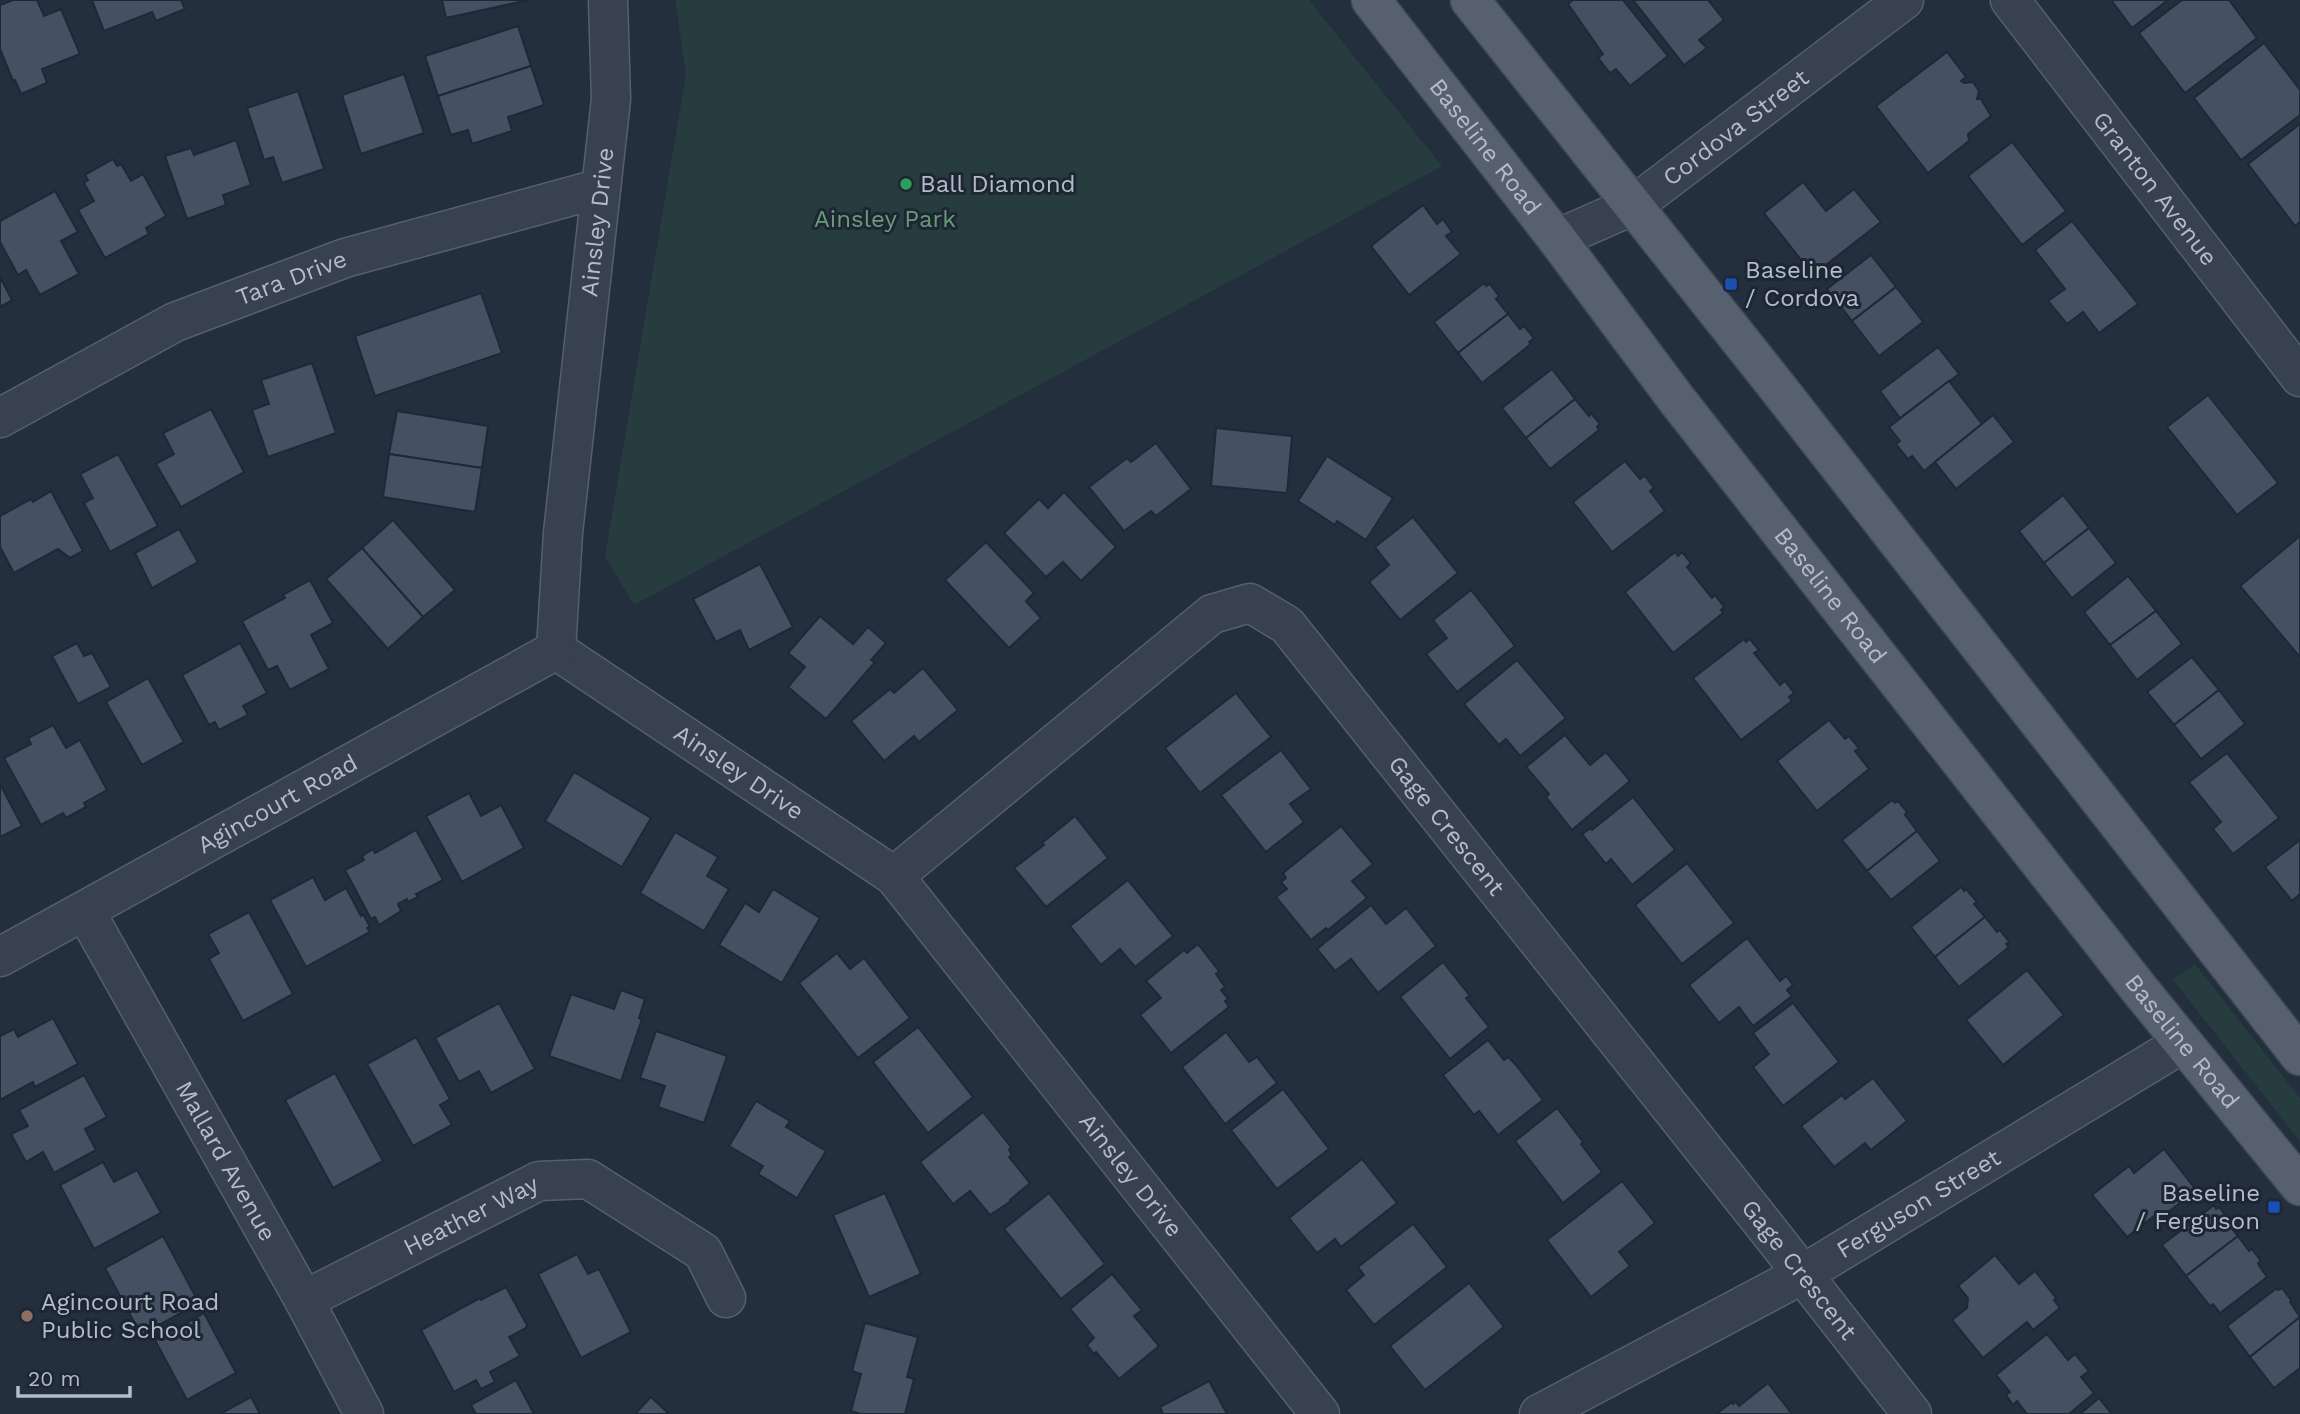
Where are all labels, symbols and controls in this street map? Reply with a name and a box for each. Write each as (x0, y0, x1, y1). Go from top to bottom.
street label: Cordova Street (1657, 63, 1814, 192)
street label: Baseline Road (1423, 73, 1547, 221)
street label: Granton Avenue (2087, 106, 2223, 271)
street label: Ainsley Drive (575, 146, 620, 298)
place label: Ball Diamond (920, 170, 1076, 198)
marker: Ball Diamond (898, 176, 914, 192)
park label: Ainsley Park (814, 205, 956, 233)
street label: Tara Drive (232, 245, 351, 312)
place label: Baseline / Cordova (1745, 256, 1859, 312)
marker: Baseline / Cordova (1723, 276, 1739, 292)
street label: Baseline Road (1768, 522, 1892, 669)
street label: Ainsley Drive (669, 719, 809, 826)
street label: Agincourt Road (193, 748, 362, 859)
street label: Gage Crescent (1383, 750, 1510, 901)
street label: Baseline Road (2119, 969, 2245, 1114)
street label: Mallard Avenue (170, 1076, 282, 1246)
street label: Ainsley Drive (1073, 1107, 1188, 1243)
street label: Ferguson Street (1832, 1143, 2005, 1264)
street label: Heather Way (399, 1169, 543, 1261)
place label: Baseline / Ferguson (2135, 1179, 2260, 1235)
street label: Gage Crescent (1735, 1194, 1863, 1345)
marker: Baseline / Ferguson (2266, 1199, 2282, 1215)
place label: Agincourt Road Public School (41, 1288, 219, 1344)
marker: Agincourt Road Public School (19, 1308, 35, 1324)
scale bar (18, 1354, 130, 1398)
text: 20 m (28, 1366, 80, 1391)

